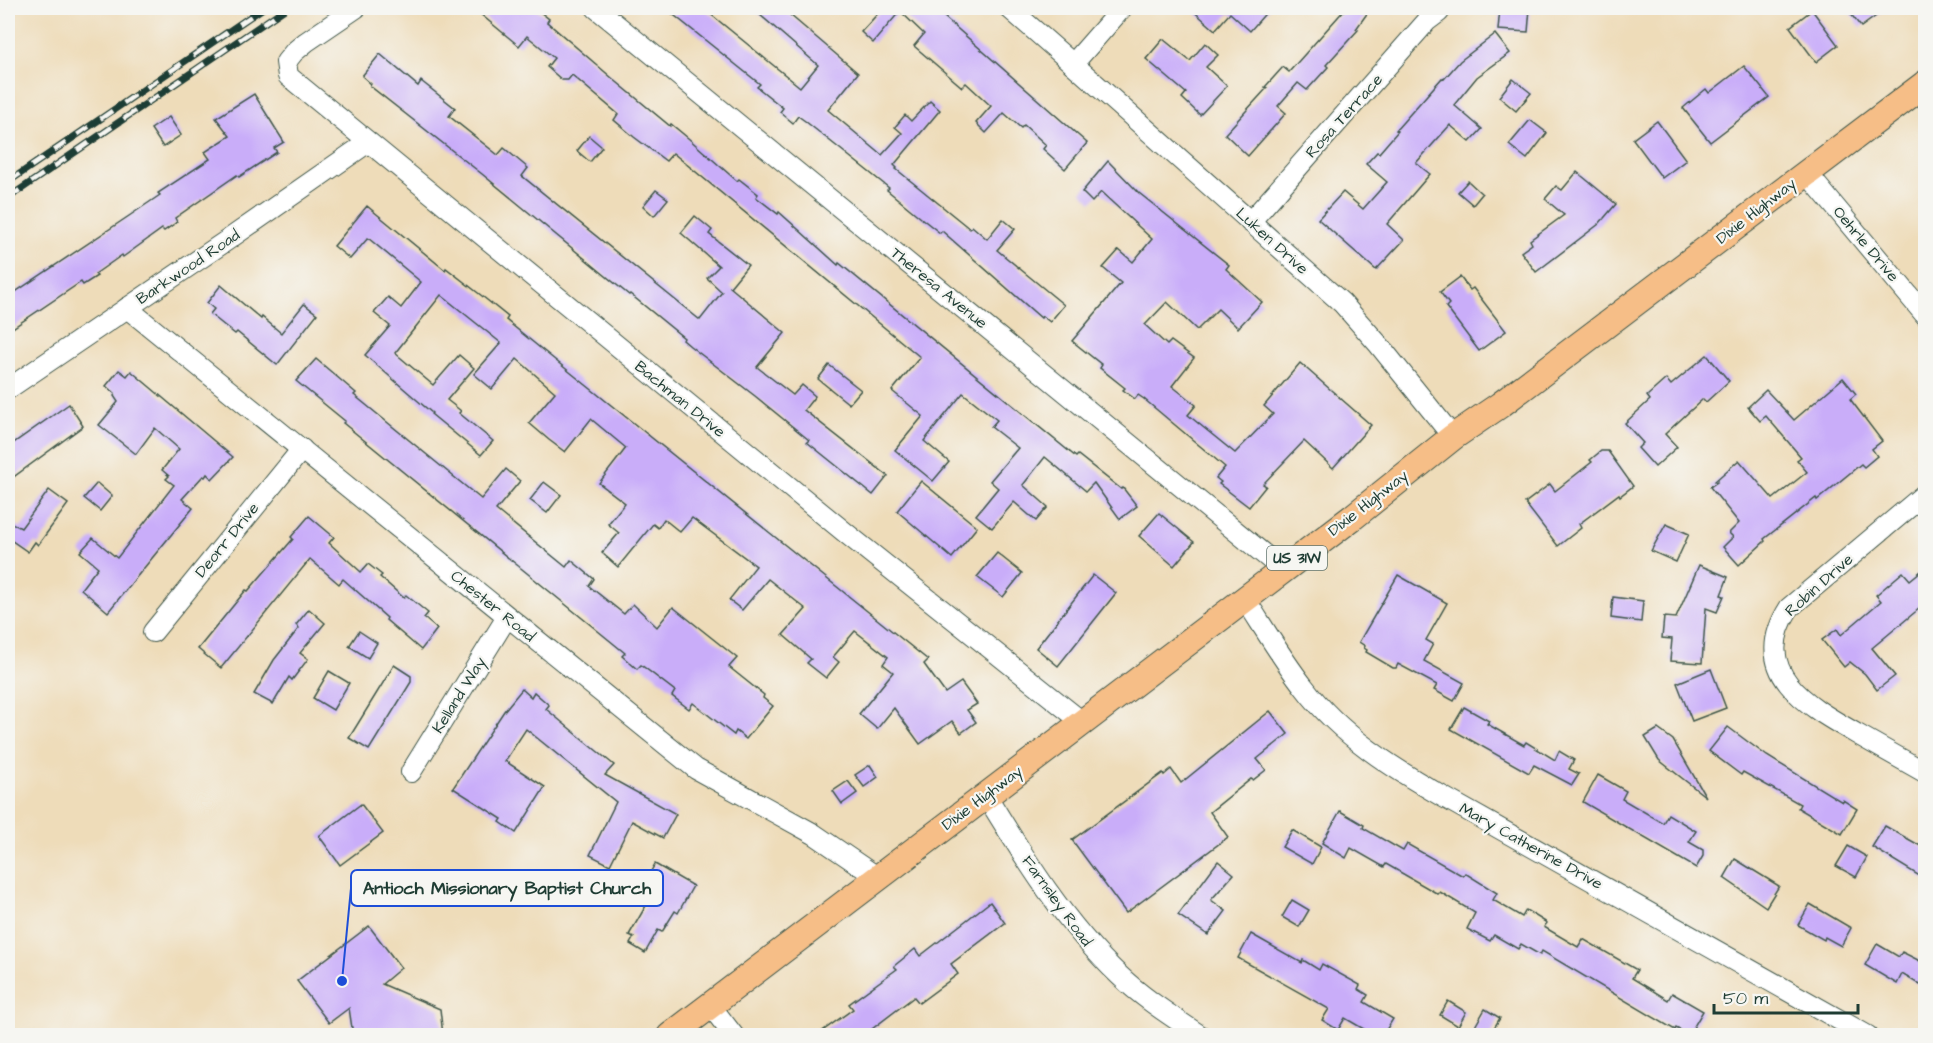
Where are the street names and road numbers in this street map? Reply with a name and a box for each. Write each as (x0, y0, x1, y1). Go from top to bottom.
street label: Rosa Terrace (1300, 69, 1388, 163)
street label: Dixie Highway (1711, 173, 1801, 250)
street label: Luken Drive (1231, 202, 1313, 280)
street label: Oehrle Drive (1828, 202, 1904, 287)
street label: Barkwood Road (132, 224, 244, 310)
street label: Theresa Avenue (886, 242, 992, 334)
street label: Bachman Drive (630, 355, 730, 443)
street label: Dixie Highway (1323, 465, 1413, 542)
street label: Deorr Drive (190, 498, 264, 582)
road number: US 31W (1267, 546, 1327, 570)
street label: Robin Drive (1780, 548, 1858, 622)
street label: Chester Road (446, 565, 540, 647)
street label: Kelland Way (427, 652, 492, 738)
street label: Dixie Highway (937, 760, 1028, 836)
street label: Mary Catherine Drive (1455, 797, 1607, 896)
street label: Farnsley Road (1016, 851, 1097, 951)

